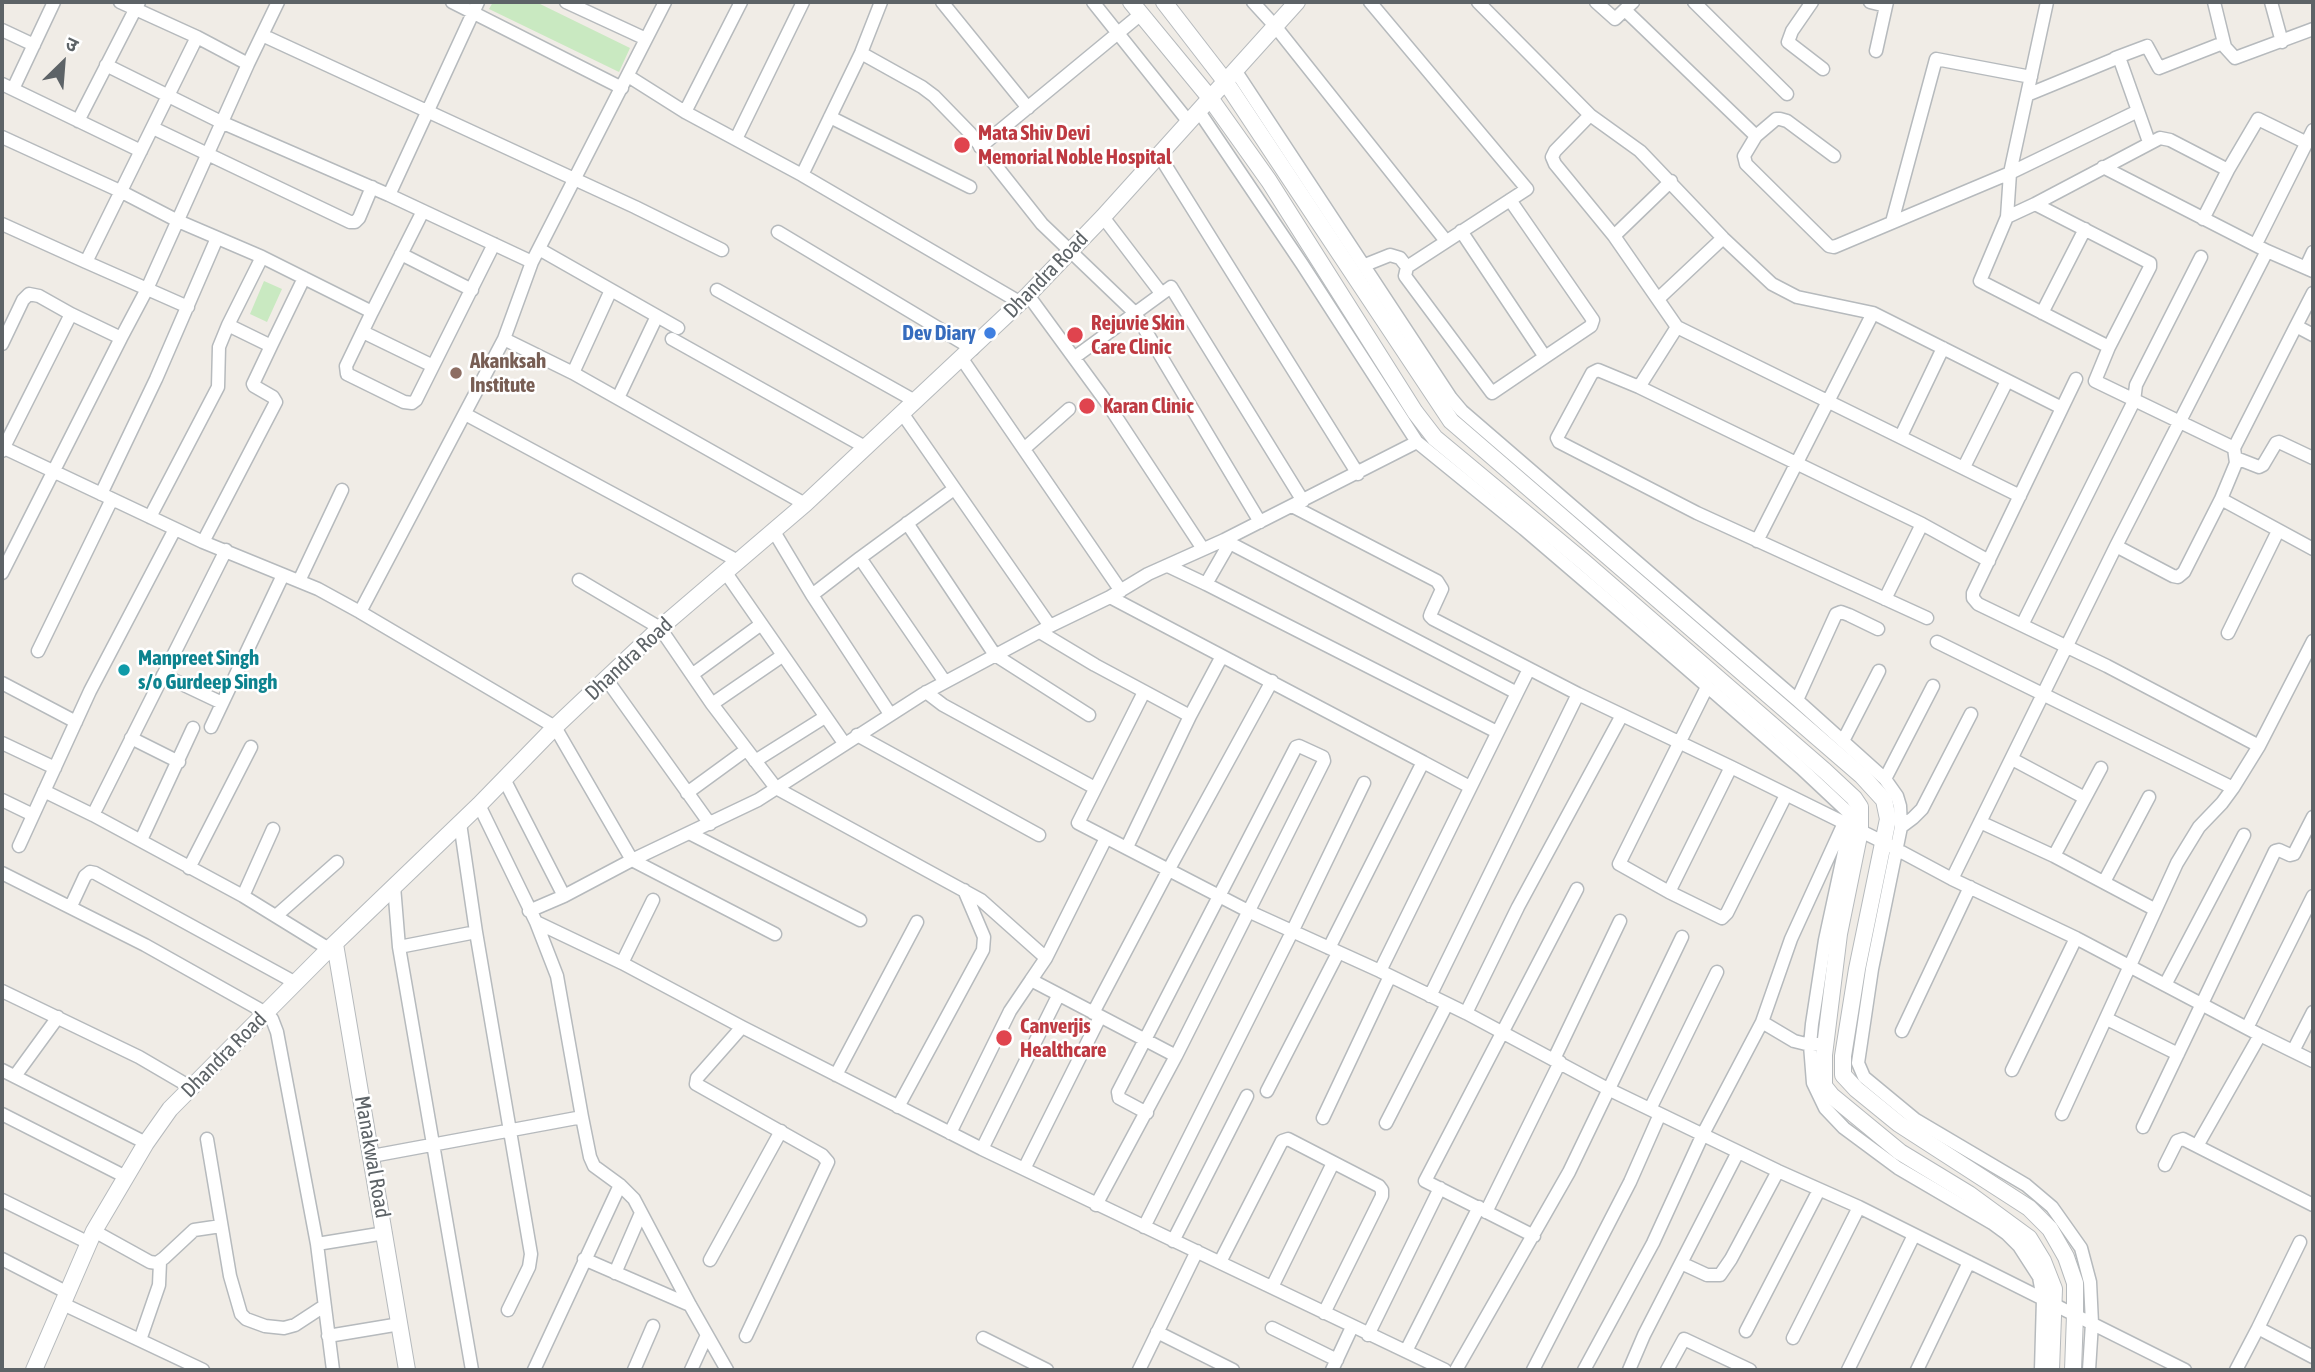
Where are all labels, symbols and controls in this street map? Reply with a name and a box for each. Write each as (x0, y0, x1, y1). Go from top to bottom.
north arrow (28, 28, 98, 98)
text: उ (62, 32, 82, 56)
place label: Mata Shiv Devi Memorial Noble Hospital (978, 120, 1171, 170)
marker: Mata Shiv Devi Memorial Noble Hospital (952, 135, 972, 155)
street label: Dhandra Road (999, 227, 1093, 323)
place label: Rejuvie Skin Care Clinic (1091, 310, 1185, 360)
place label: Dev Diary (902, 320, 976, 346)
marker: Dev Diary (982, 325, 998, 341)
marker: Rejuvie Skin Care Clinic (1065, 325, 1085, 345)
place label: Akanksah Institute (470, 348, 546, 398)
marker: Akanksah Institute (448, 365, 464, 381)
place label: Karan Clinic (1103, 393, 1194, 419)
marker: Karan Clinic (1077, 396, 1097, 416)
street label: Dhandra Road (580, 612, 678, 706)
place label: Manpreet Singh s/o Gurdeep Singh (138, 645, 278, 695)
marker: Manpreet Singh s/o Gurdeep Singh (116, 662, 132, 678)
street label: Dhandra Road (176, 1007, 272, 1103)
place label: Canverjis Healthcare (1020, 1013, 1107, 1063)
marker: Canverjis Healthcare (994, 1028, 1014, 1048)
street label: Manakwal Road (349, 1094, 395, 1220)

